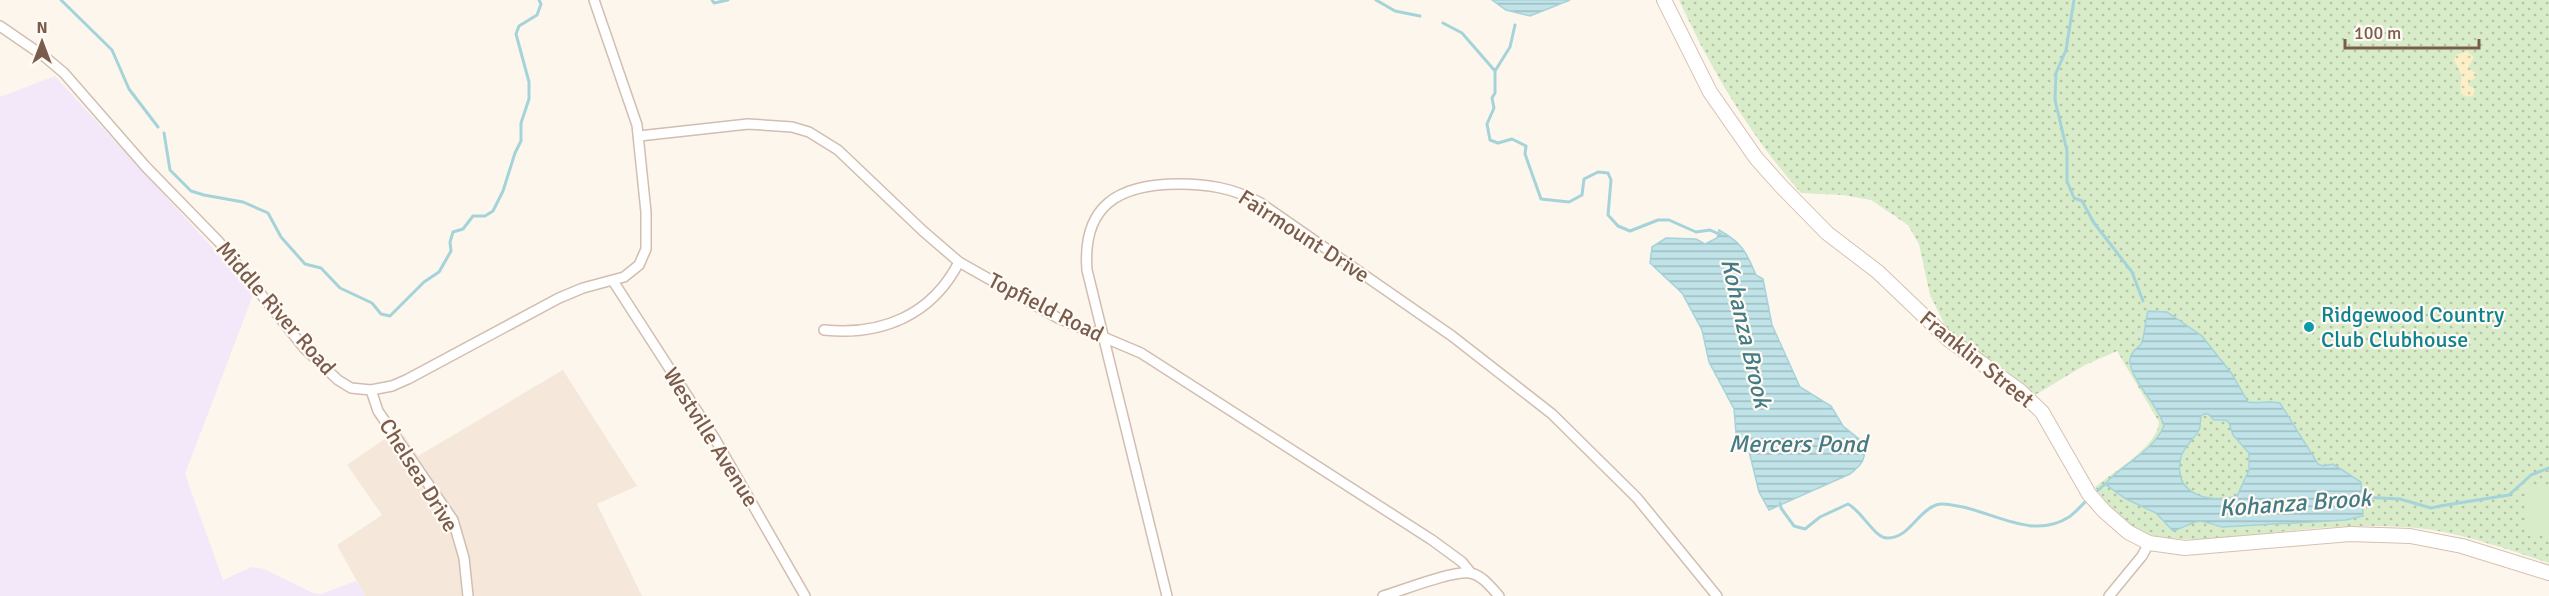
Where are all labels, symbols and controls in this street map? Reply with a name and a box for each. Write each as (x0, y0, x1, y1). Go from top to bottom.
north arrow (12, 12, 72, 72)
scale bar (2345, 12, 2478, 50)
text: N (36, 18, 48, 38)
text: 100 m (2354, 22, 2401, 44)
street label: Fairmount Drive (1233, 184, 1375, 288)
street label: Middle River Road (210, 235, 342, 381)
water label: Kohanza Brook (1714, 255, 1778, 413)
street label: Topfield Road (984, 266, 1108, 348)
place label: Ridgewood Country Club Clubhouse (2321, 301, 2505, 353)
street label: Franklin Street (1914, 305, 2040, 413)
marker: Ridgewood Country Club Clubhouse (2302, 320, 2316, 334)
street label: Westville Avenue (657, 362, 765, 512)
street label: Chelsea Drive (373, 413, 465, 537)
water label: Mercers Pond (1729, 429, 1871, 459)
water label: Kohanza Brook (2218, 483, 2374, 523)

